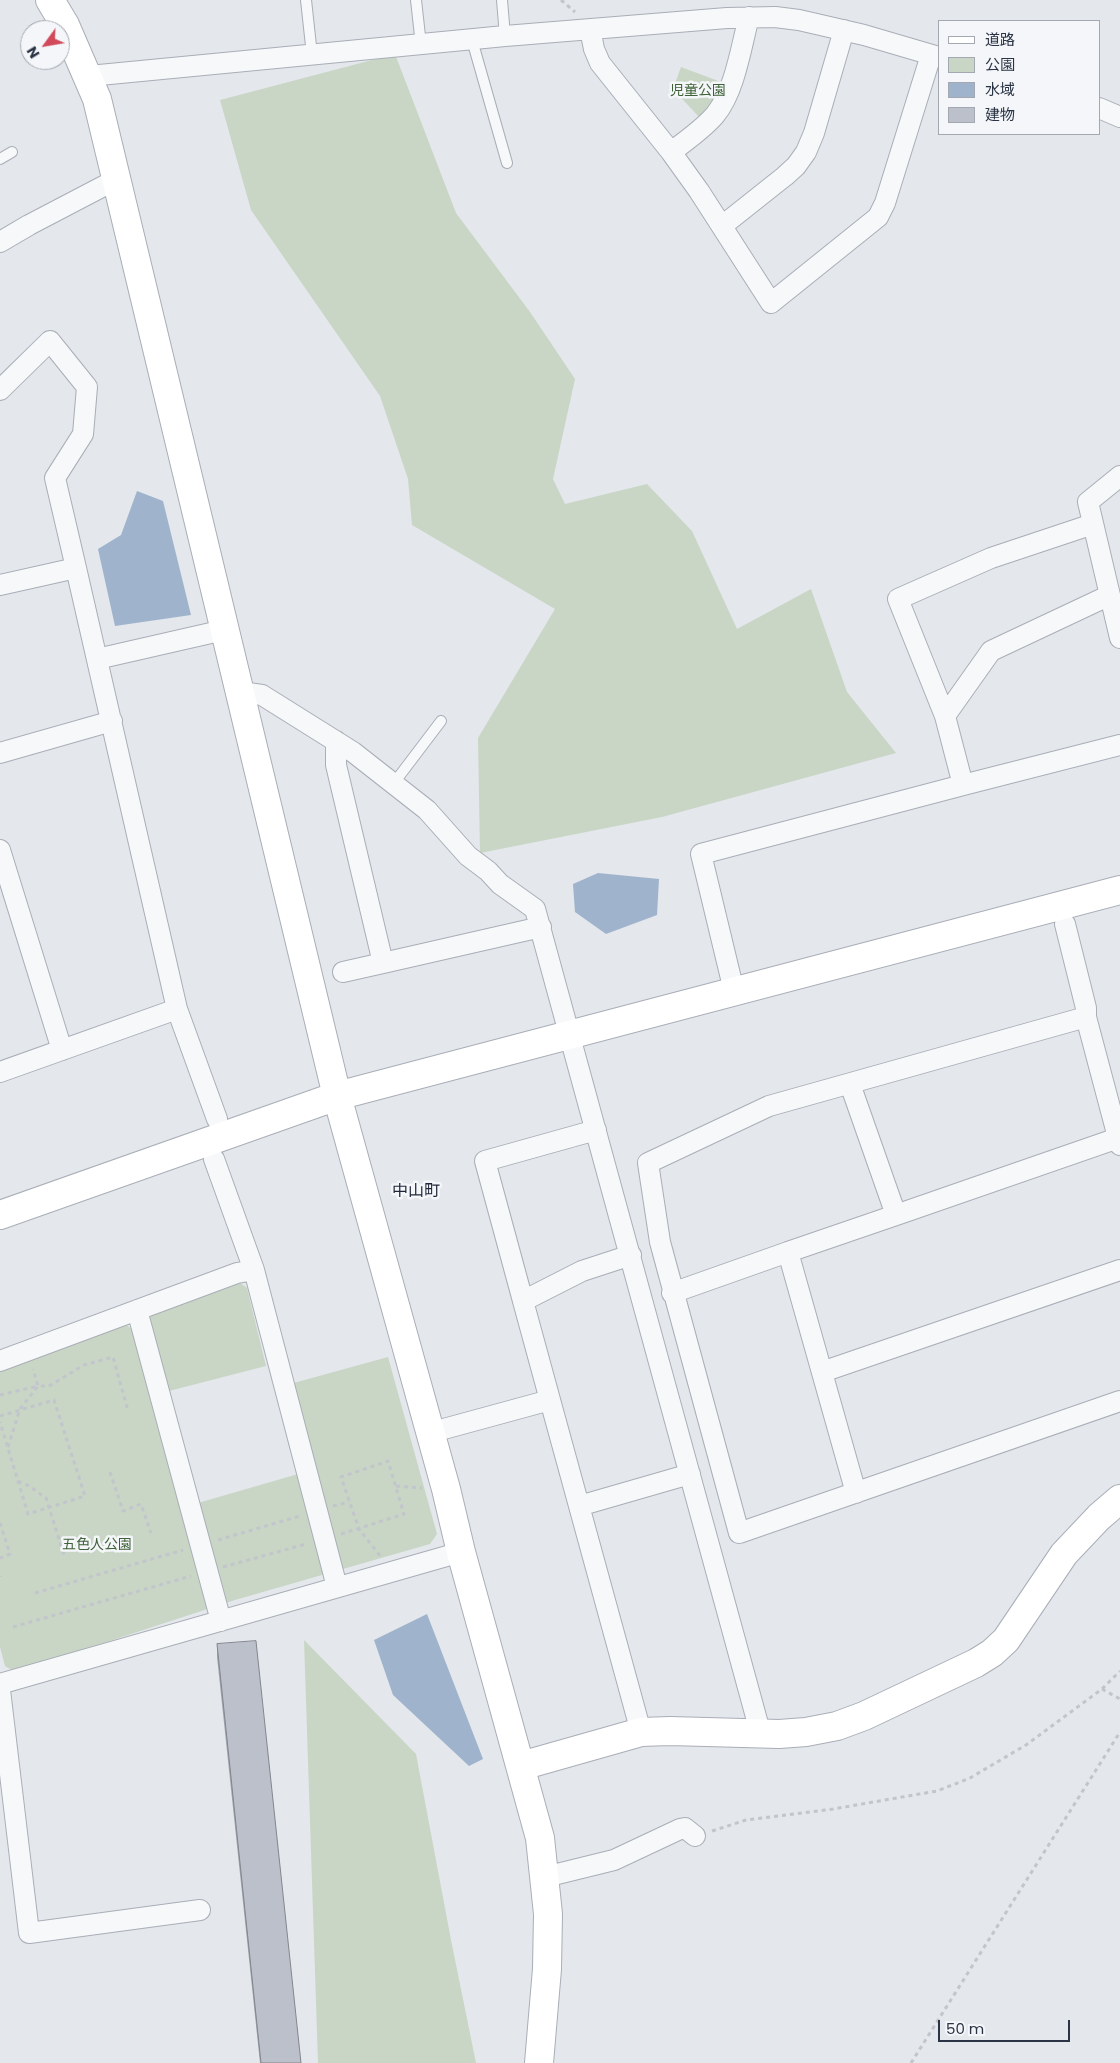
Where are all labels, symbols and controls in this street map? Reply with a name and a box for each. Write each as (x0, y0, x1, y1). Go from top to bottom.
north arrow (20, 20, 70, 70)
legend (938, 20, 1100, 135)
text: 道路 (985, 29, 1015, 50)
text: N (22, 43, 44, 62)
text: 公園 (985, 54, 1015, 75)
text: 水域 (985, 79, 1015, 100)
park label: 児童公園 (670, 83, 726, 99)
text: 建物 (985, 104, 1015, 125)
district label: 中山町 (392, 1182, 440, 1202)
park label: 五色人公園 (62, 1537, 132, 1553)
scale bar (940, 2010, 1072, 2042)
text: 50 m (946, 2018, 984, 2039)

